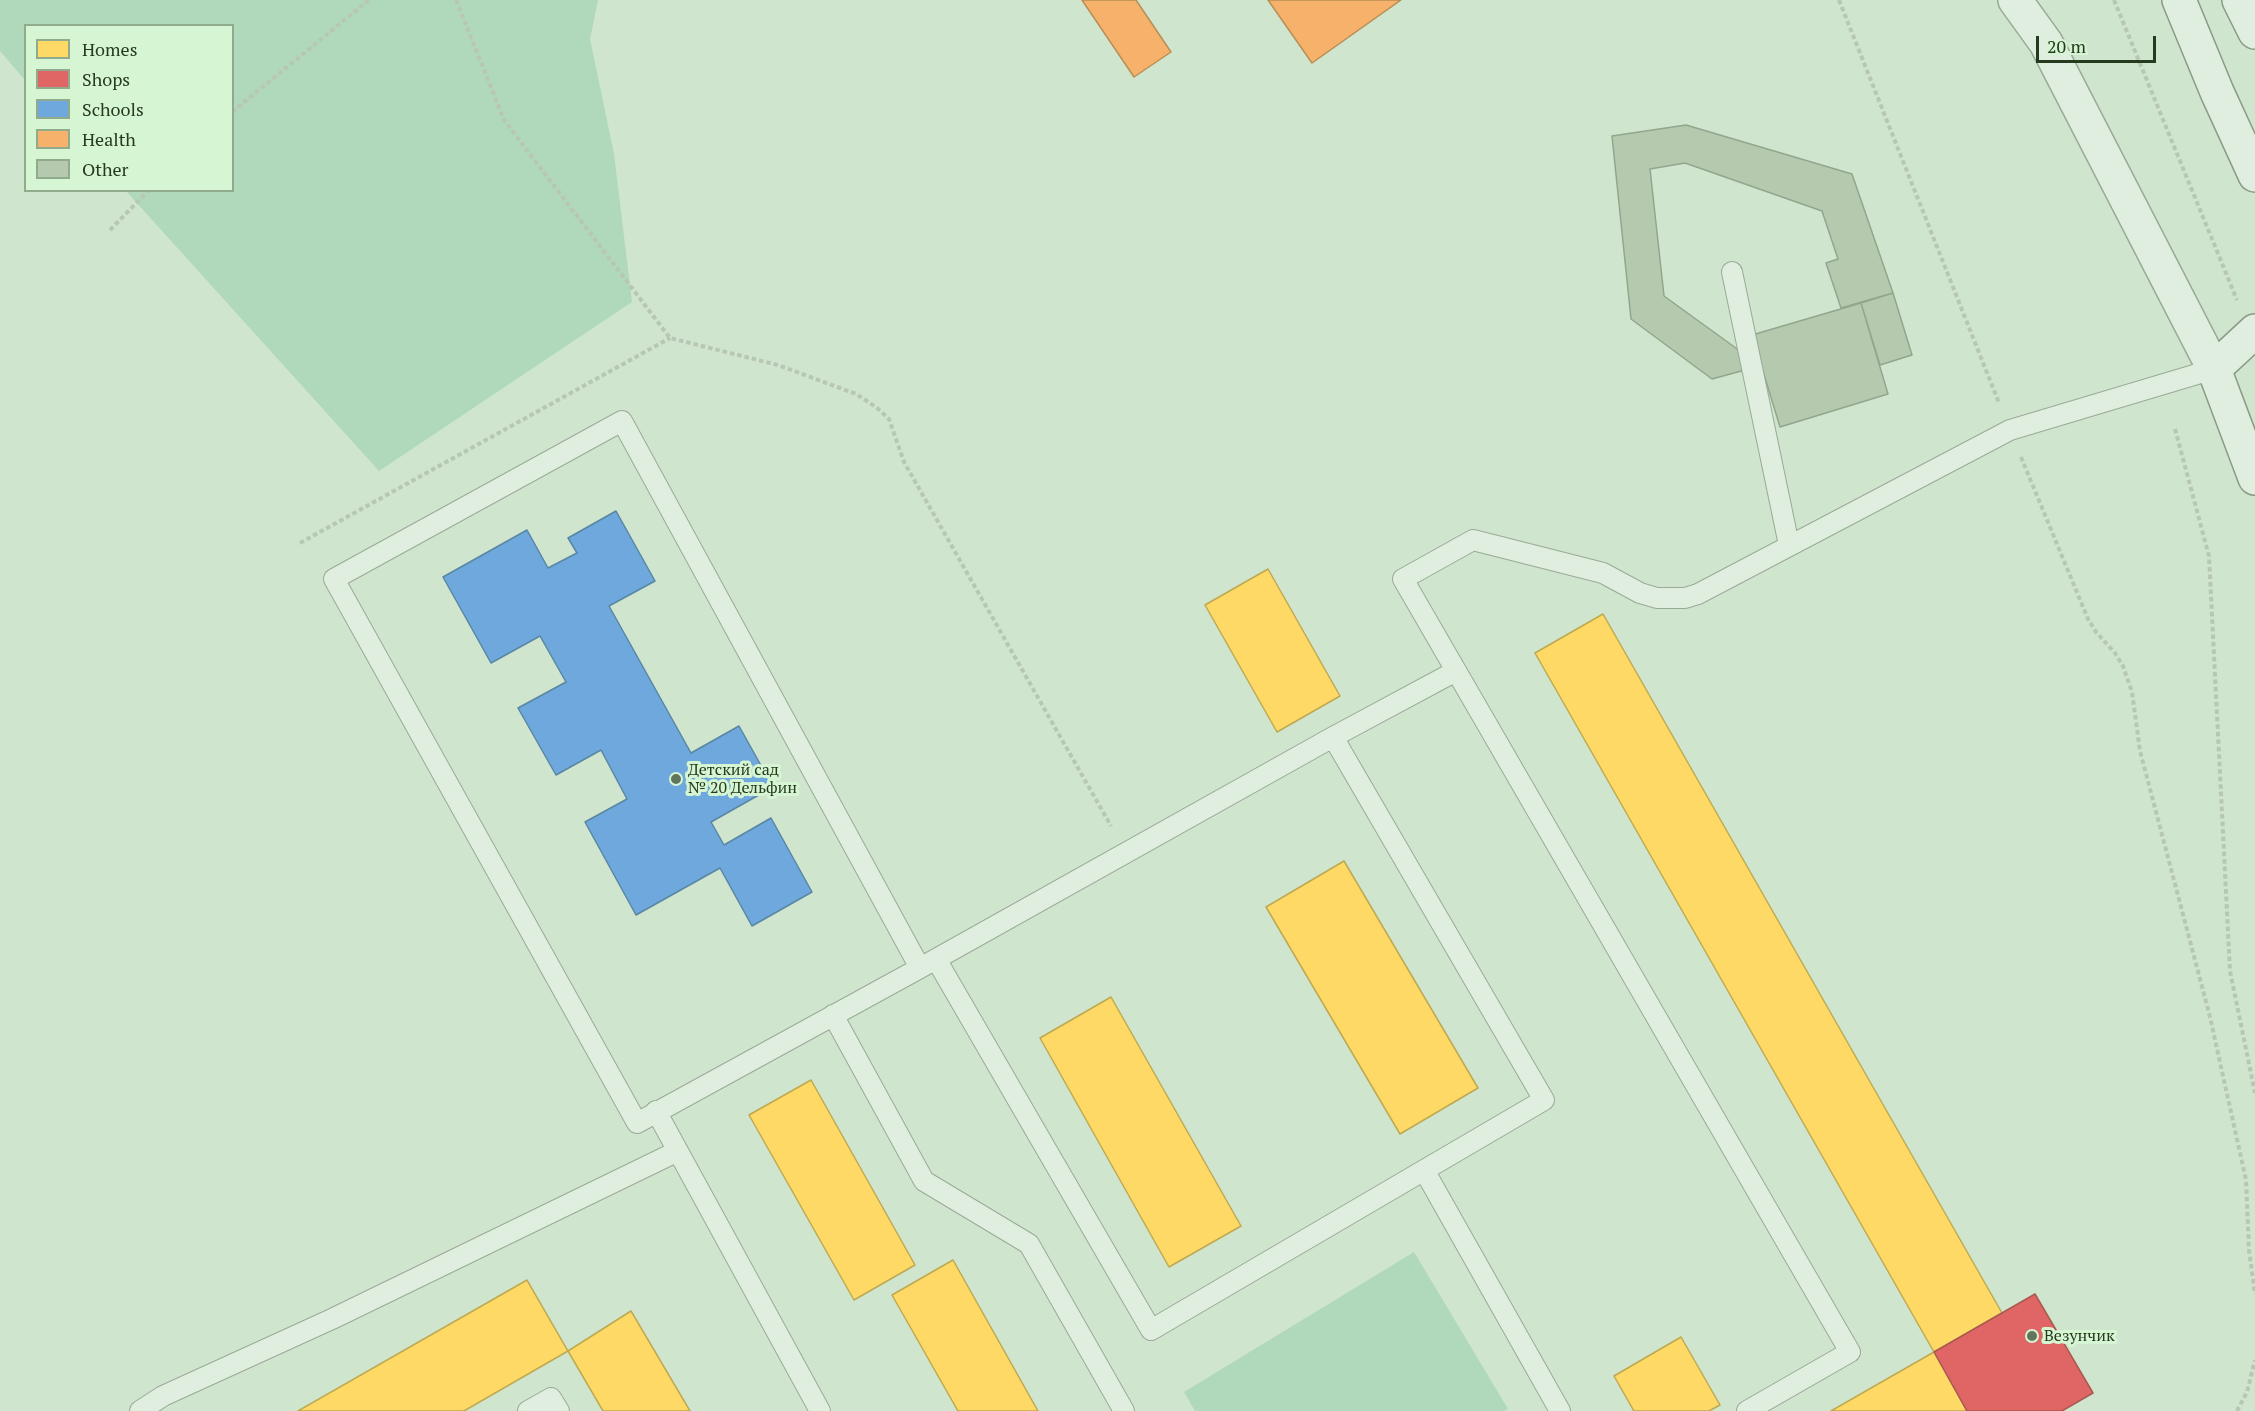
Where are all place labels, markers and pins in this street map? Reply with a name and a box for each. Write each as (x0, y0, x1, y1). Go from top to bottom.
place label: Детский сад № 20 Дельфин (688, 760, 797, 798)
marker: Детский сад № 20 Дельфин (669, 772, 683, 786)
place label: Везунчик (2044, 1326, 2115, 1346)
marker: Везунчик (2025, 1329, 2039, 1343)

